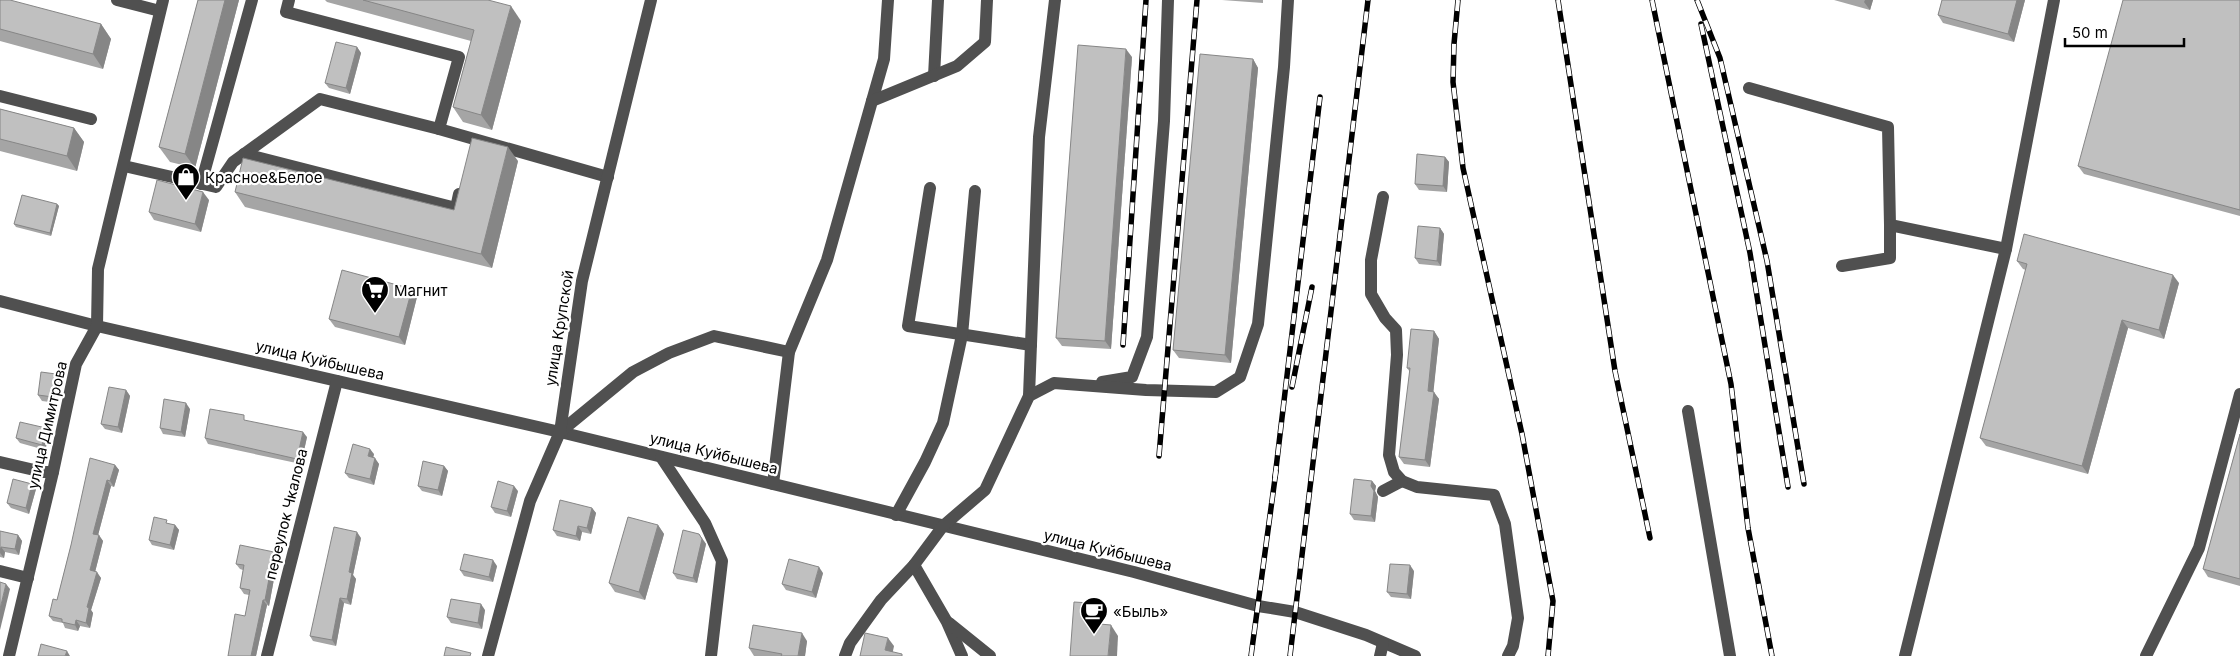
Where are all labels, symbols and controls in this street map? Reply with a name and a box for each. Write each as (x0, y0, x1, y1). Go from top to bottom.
scale bar (2065, 15, 2184, 47)
text: 50 m (2072, 23, 2108, 42)
shop icon: Красное&Белое (171, 162, 201, 201)
place label: Красное&Белое (205, 168, 322, 187)
street label: улица Крупской (540, 269, 578, 387)
supermarket icon: Магнит (360, 275, 390, 314)
place label: Магнит (394, 281, 447, 300)
street label: улица Куйбышева (254, 336, 386, 384)
street label: улица Димитрова (23, 359, 71, 491)
street label: улица Куйбышева (648, 428, 780, 478)
street label: переулок Чкалова (261, 446, 311, 582)
street label: улица Куйбышева (1042, 525, 1174, 575)
cafe icon: «Быль» (1079, 596, 1109, 635)
place label: «Быль» (1113, 602, 1168, 621)

